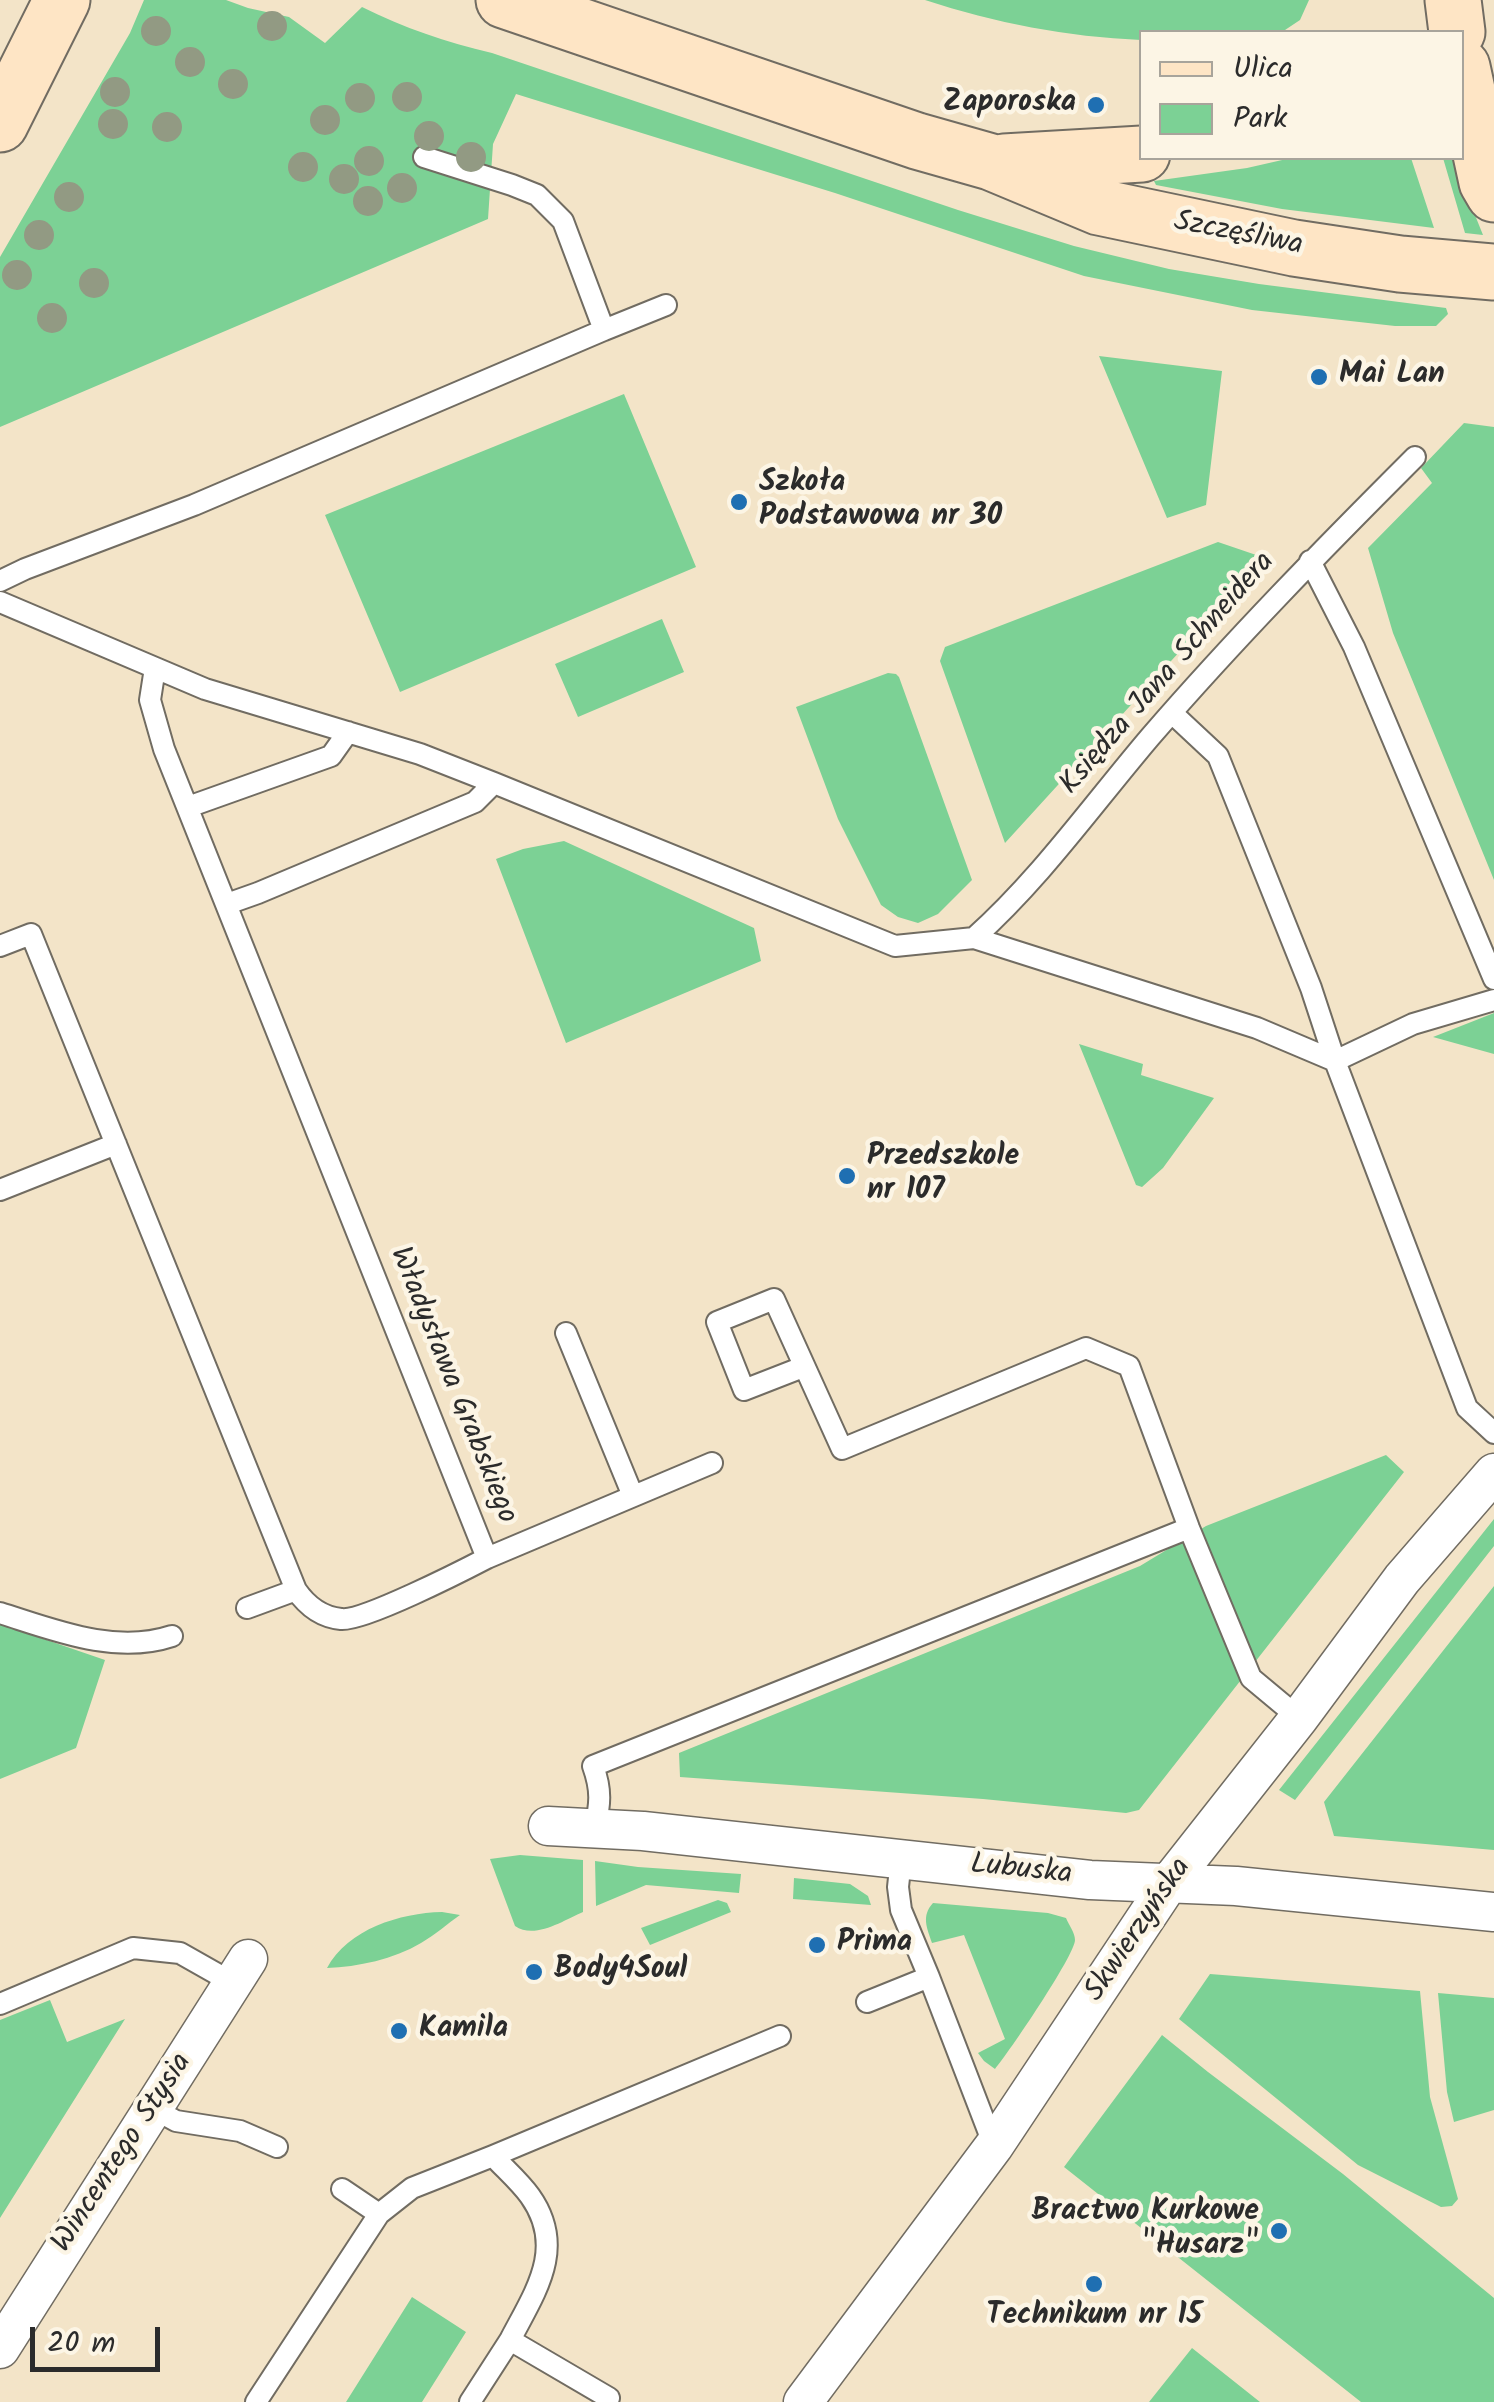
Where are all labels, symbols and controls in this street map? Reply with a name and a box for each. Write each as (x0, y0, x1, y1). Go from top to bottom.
legend (1139, 30, 1464, 160)
text: Ulica (1233, 45, 1293, 93)
place label: Zaporoska (943, 87, 1076, 123)
marker: Zaporoska (1085, 94, 1107, 116)
text: Park (1233, 95, 1287, 143)
street label: Szczęśliwa (1171, 206, 1305, 266)
place label: Mai Lan (1339, 359, 1445, 395)
marker: Mai Lan (1308, 366, 1330, 388)
place label: Szkoła Podstawowa nr 30 (759, 467, 1002, 538)
marker: Szkoła Podstawowa nr 30 (728, 491, 750, 513)
street label: Księdza Jana Schneidera (1054, 546, 1284, 804)
place label: Przedszkole nr 107 (867, 1141, 1019, 1212)
marker: Przedszkole nr 107 (836, 1165, 858, 1187)
street label: Władysława Grabskiego (379, 1243, 523, 1529)
street label: Lubuska (968, 1849, 1074, 1895)
street label: Skwierzyńska (1079, 1853, 1201, 2009)
place label: Prima (837, 1927, 912, 1963)
marker: Prima (806, 1934, 828, 1956)
place label: Body4Soul (554, 1954, 687, 1990)
marker: Body4Soul (523, 1961, 545, 1983)
place label: Kamila (419, 2013, 508, 2049)
marker: Kamila (388, 2020, 410, 2042)
street label: Wincentego Stysia (46, 2048, 202, 2260)
place label: Bractwo Kurkowe "Husarz" (1031, 2196, 1259, 2266)
marker: Bractwo Kurkowe "Husarz" (1268, 2220, 1290, 2242)
marker: Technikum nr 15 (1083, 2273, 1105, 2295)
place label: Technikum nr 15 (986, 2300, 1202, 2336)
scale bar (35, 2307, 165, 2369)
text: 20 m (47, 2320, 115, 2368)

